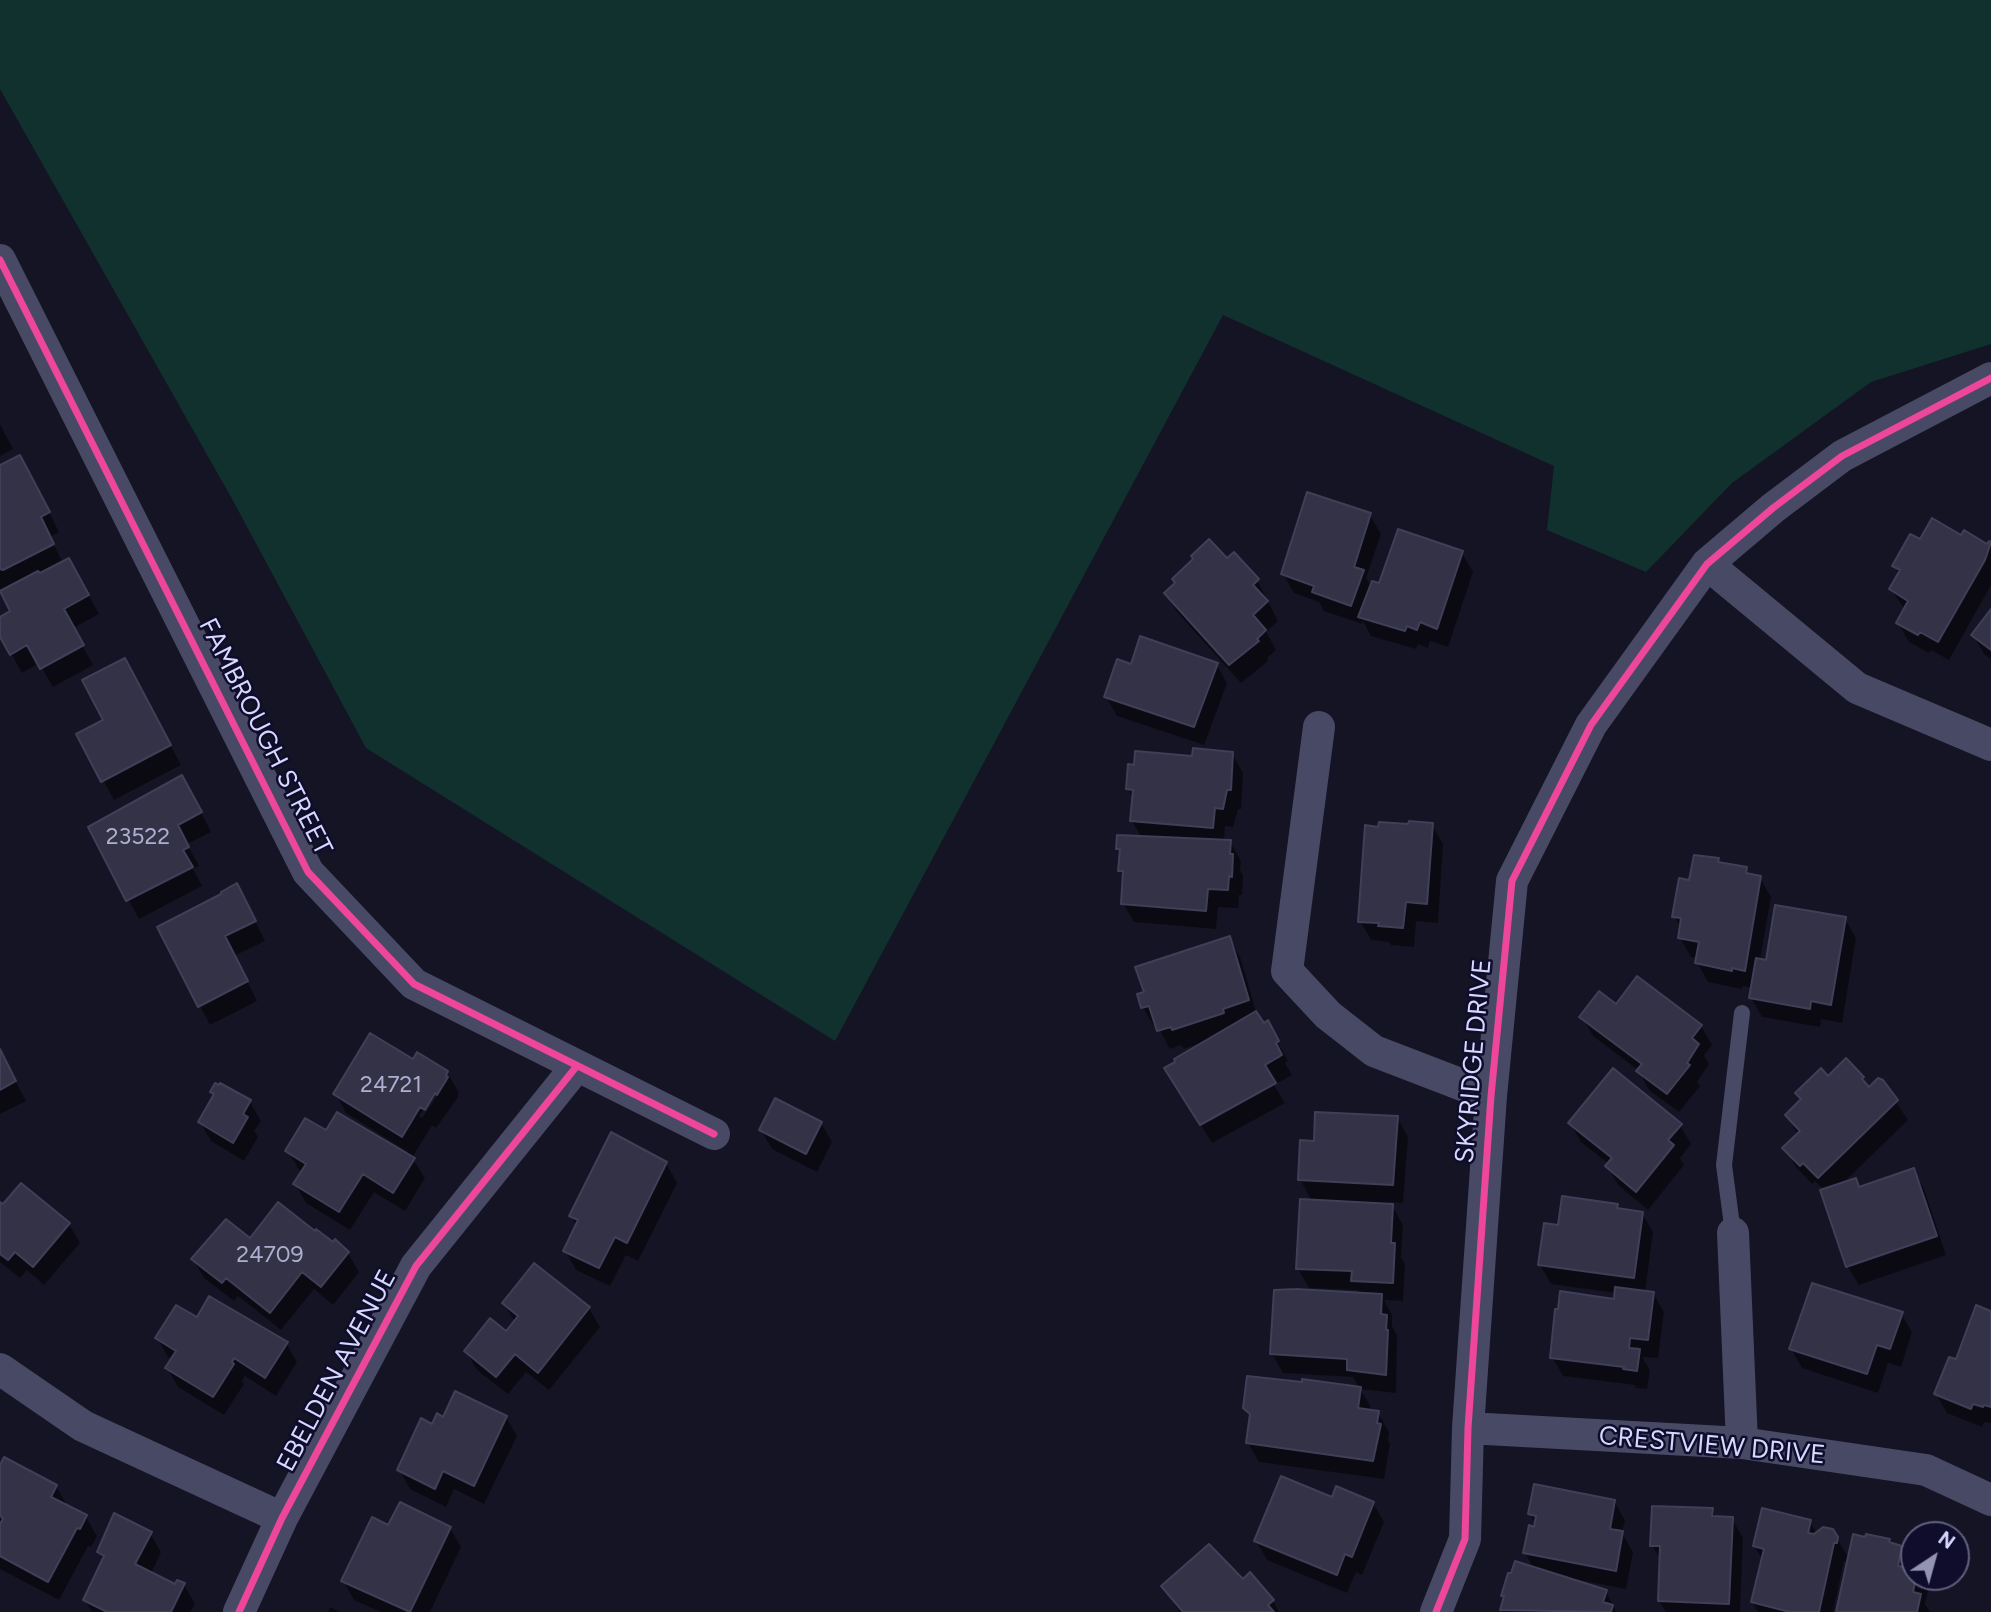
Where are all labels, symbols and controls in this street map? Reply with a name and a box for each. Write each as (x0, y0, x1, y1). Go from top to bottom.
street label: FAMBROUGH STREET (192, 613, 338, 861)
house number: 23522 (106, 823, 170, 851)
street label: SKYRIDGE DRIVE (1450, 958, 1498, 1164)
house number: 24721 (360, 1071, 422, 1099)
house number: 24709 (236, 1241, 304, 1269)
street label: EBELDEN AVENUE (271, 1265, 403, 1477)
street label: CRESTVIEW DRIVE (1597, 1421, 1827, 1471)
north arrow (1900, 1521, 1970, 1591)
text: N (1934, 1527, 1959, 1554)

